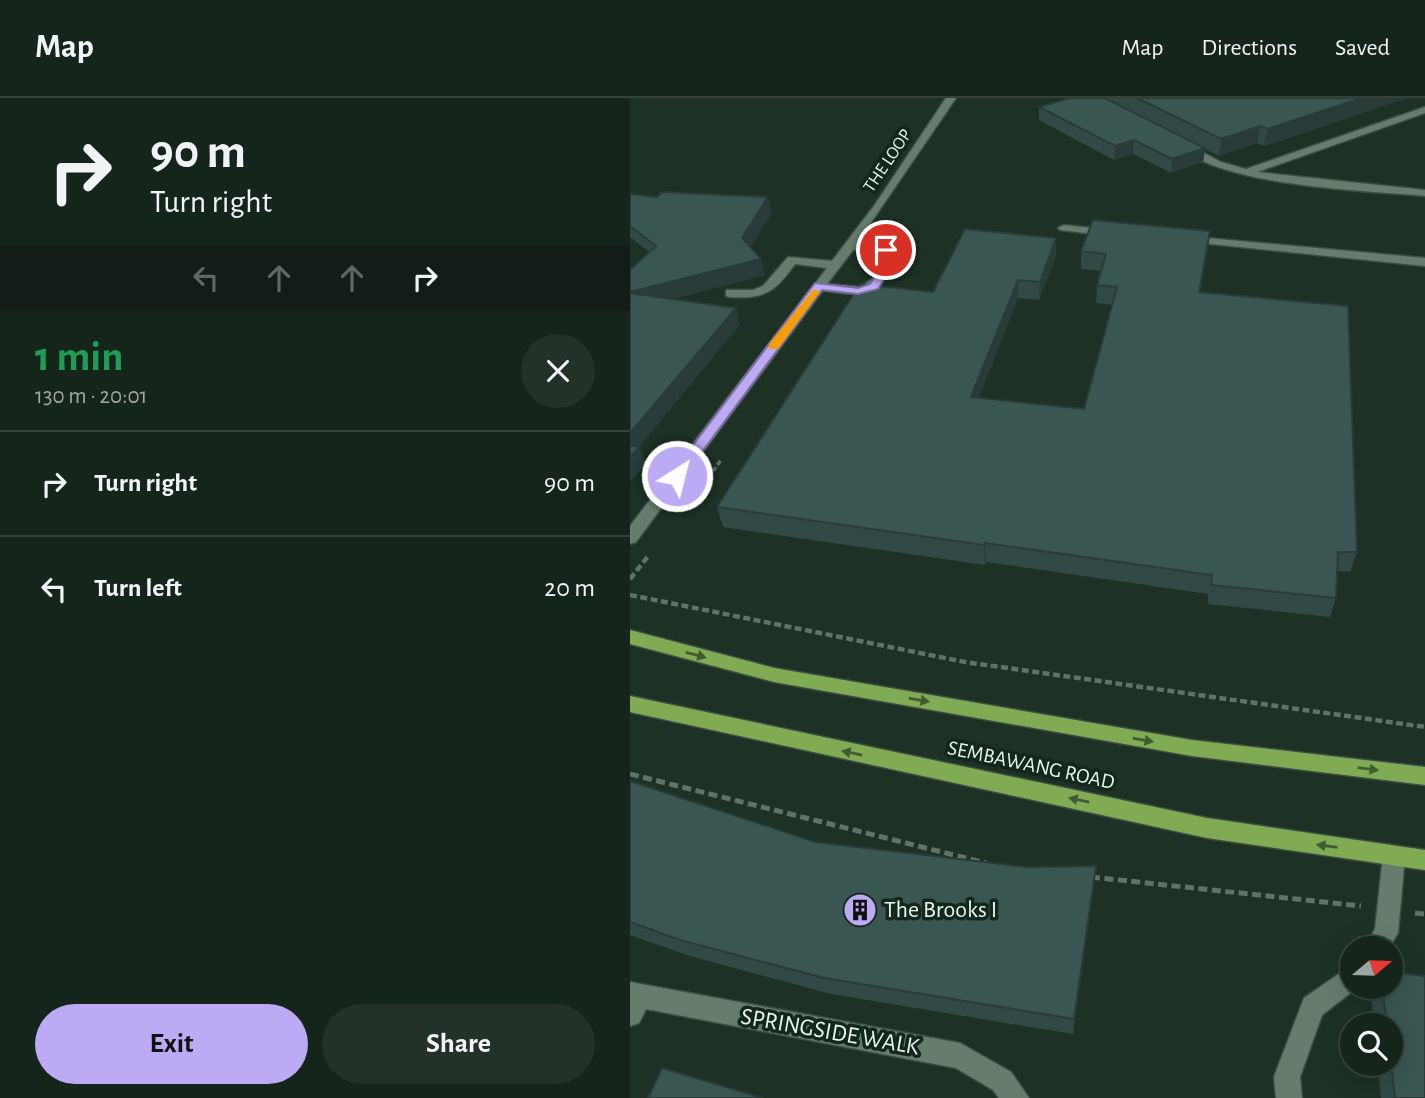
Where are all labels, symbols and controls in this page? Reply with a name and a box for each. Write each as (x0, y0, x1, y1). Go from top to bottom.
text: Map (35, 31, 94, 64)
text: Map (1121, 36, 1163, 60)
text: Directions (1201, 36, 1297, 60)
text: Saved (1335, 36, 1390, 60)
icon: right (35, 126, 126, 217)
street label: THE LOOP (860, 126, 916, 196)
text: 90 m (150, 128, 246, 177)
text: Turn right (150, 186, 272, 218)
pin (856, 220, 916, 280)
icon: arrive (867, 231, 905, 269)
icon: left (187, 259, 225, 297)
icon: ahead (260, 259, 298, 297)
icon: ahead (333, 259, 371, 297)
icon: right (406, 259, 444, 297)
button: close (521, 334, 595, 408)
text: 1 min (35, 336, 124, 378)
text: 130 m · 20:01 (35, 385, 148, 408)
position arrow (640, 439, 714, 513)
icon: right (35, 465, 73, 503)
text: Turn right (94, 470, 197, 496)
text: 90 m (544, 470, 595, 496)
icon: left (35, 570, 73, 608)
text: Turn left (94, 575, 182, 601)
text: 20 m (544, 575, 595, 601)
one-way arrow (685, 650, 707, 661)
one-way arrow (908, 695, 930, 706)
one-way arrow (1132, 735, 1154, 746)
street label: SEMBAWANG ROAD (946, 737, 1116, 793)
one-way arrow (841, 747, 863, 758)
one-way arrow (1357, 764, 1379, 775)
one-way arrow (1068, 795, 1090, 806)
one-way arrow (1315, 840, 1337, 851)
building icon: The Brooks I (841, 891, 879, 929)
place label: The Brooks I (884, 898, 997, 922)
north arrow (1340, 936, 1404, 999)
map controls (1340, 936, 1403, 1076)
button: Exit (35, 1004, 308, 1084)
button: Share (322, 1004, 595, 1084)
street label: SPRINGSIDE WALK (739, 1004, 922, 1060)
button: search (1340, 1013, 1403, 1076)

